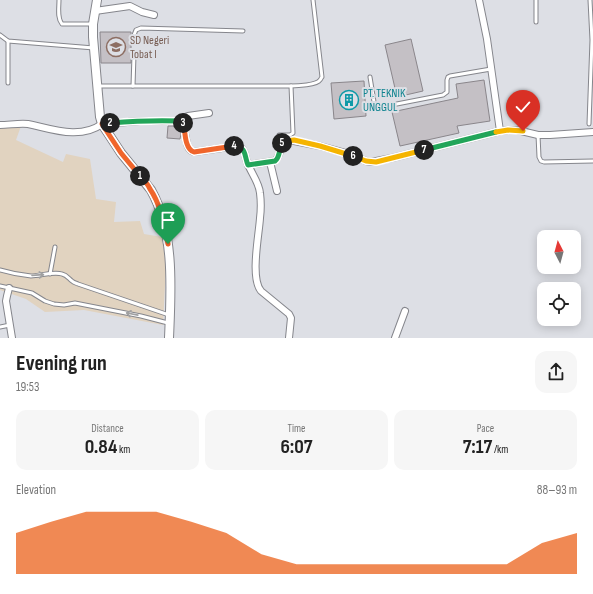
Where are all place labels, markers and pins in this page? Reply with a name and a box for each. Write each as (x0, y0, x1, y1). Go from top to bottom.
place label: SD Negeri Tobat I (130, 33, 169, 62)
school or university icon: SD Negeri Tobat I (105, 36, 127, 58)
place label: PT. TEKNIK UNGGUL (363, 86, 406, 115)
building icon: PT. TEKNIK UNGGUL (338, 89, 360, 111)
pin (506, 90, 540, 131)
pin: 2 (100, 113, 120, 133)
pin: 3 (173, 113, 193, 133)
pin: 5 (272, 133, 292, 153)
pin: 4 (224, 136, 244, 156)
pin: 7 (414, 140, 434, 160)
pin: 6 (343, 146, 363, 166)
pin: 1 (130, 166, 150, 186)
pin (151, 203, 185, 244)

